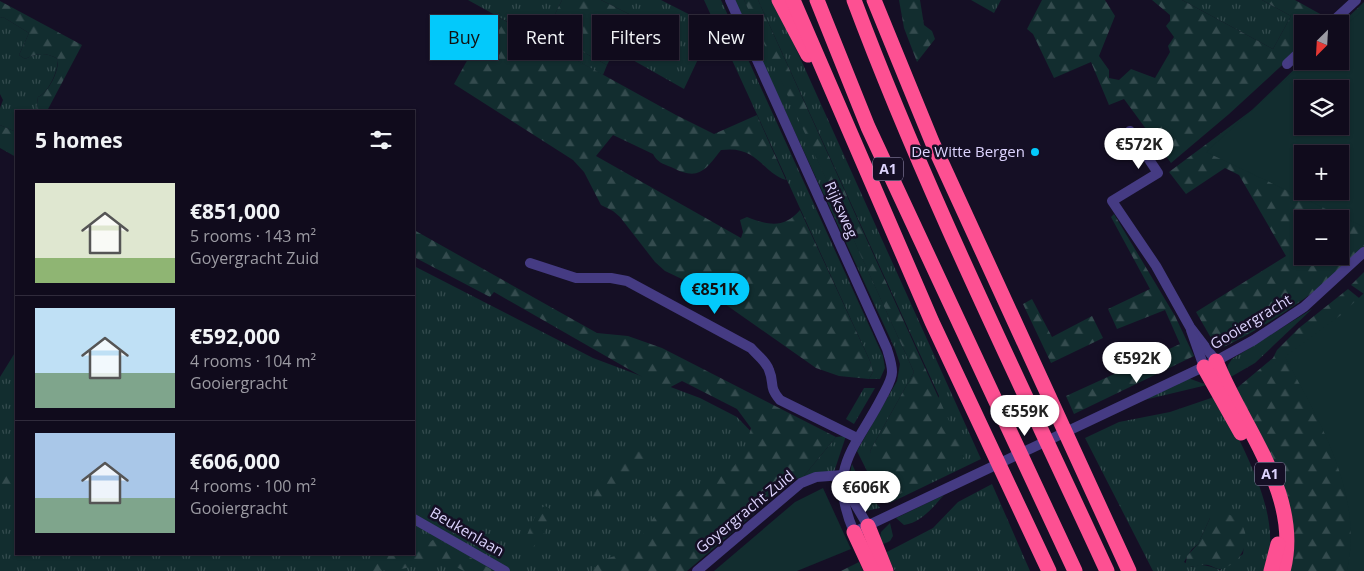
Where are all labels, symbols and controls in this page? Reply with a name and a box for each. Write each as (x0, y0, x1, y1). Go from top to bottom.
chip: Buy (430, 15, 498, 60)
chip: Rent (508, 15, 582, 60)
chip: Filters (592, 15, 679, 60)
chip: New (689, 15, 763, 60)
north arrow (1294, 15, 1349, 70)
map controls (1294, 15, 1349, 265)
button: layers (1294, 80, 1349, 135)
text: 5 homes (35, 126, 123, 154)
icon: filters (367, 126, 395, 154)
pin: €572K (1104, 128, 1174, 170)
text: €572K (1115, 133, 1163, 155)
place label: De Witte Bergen (911, 141, 1025, 161)
button: + (1294, 145, 1349, 200)
marker: De Witte Bergen (1029, 146, 1041, 158)
road number: A1 (873, 157, 903, 180)
street label: Rijksweg (821, 178, 863, 241)
text: €851,000 (190, 197, 280, 225)
icon: home (75, 203, 135, 263)
button: − (1294, 210, 1349, 265)
text: 5 rooms · 143 m² (190, 225, 316, 247)
text: Goyergracht Zuid (190, 247, 319, 269)
pin: €851K (680, 272, 750, 315)
text: €851K (691, 278, 739, 300)
street label: Gooiergracht (1206, 289, 1295, 353)
text: €592,000 (190, 322, 280, 350)
icon: home (75, 328, 135, 388)
pin: €592K (1102, 342, 1172, 384)
text: €592K (1113, 347, 1161, 369)
text: 4 rooms · 104 m² (190, 350, 316, 372)
text: Gooiergracht (190, 372, 288, 394)
pin: €559K (990, 394, 1060, 437)
text: €559K (1001, 400, 1049, 422)
text: €606,000 (190, 447, 280, 475)
icon: home (75, 453, 135, 513)
road number: A1 (1255, 462, 1285, 486)
street label: Goyergracht Zuid (691, 465, 798, 557)
pin: €606K (831, 470, 901, 513)
text: 4 rooms · 100 m² (190, 475, 316, 497)
text: €606K (842, 476, 890, 498)
text: Gooiergracht (190, 497, 288, 519)
street label: Beukenlaan (427, 502, 508, 560)

